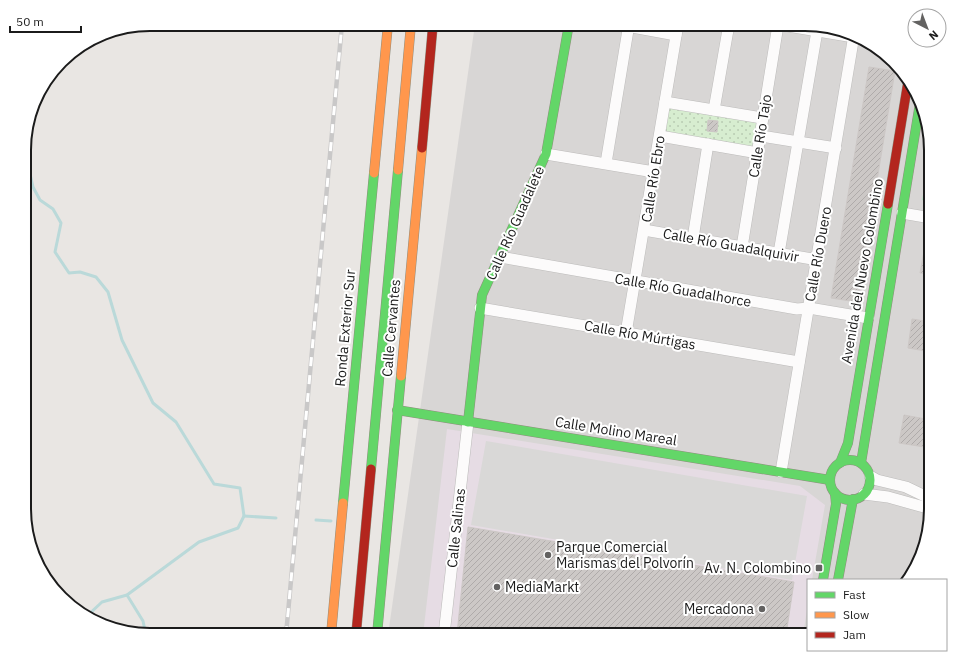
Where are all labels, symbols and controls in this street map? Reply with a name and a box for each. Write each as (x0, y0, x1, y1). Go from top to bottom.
scale bar (10, 8, 81, 34)
north arrow (907, 8, 947, 48)
text: 50 m (16, 14, 44, 29)
text: N (926, 28, 941, 43)
street label: Calle Río Tajo (745, 93, 775, 179)
street label: Calle Río Ebro (637, 134, 669, 224)
street label: Calle Río Guadalete (482, 163, 548, 283)
street label: Avenida del Nuevo Colombino (837, 177, 887, 365)
street label: Calle Río Duero (801, 205, 835, 303)
street label: Calle Río Guadalquivir (661, 224, 801, 266)
street label: Ronda Exterior Sur (331, 269, 359, 387)
street label: Calle Río Guadalhorce (613, 269, 753, 311)
street label: Calle Cervantes (378, 278, 404, 378)
street label: Calle Río Múrtigas (583, 316, 697, 354)
street label: Calle Molino Mareal (554, 412, 678, 450)
street label: Calle Salinas (443, 487, 469, 569)
place label: Parque Comercial Marismas del Polvorín (556, 538, 694, 572)
marker: Parque Comercial Marismas del Polvorín (543, 550, 553, 560)
place label: Av. N. Colombino (704, 559, 811, 577)
marker: Av. N. Colombino (814, 563, 824, 573)
place label: MediaMarkt (505, 578, 579, 596)
legend (807, 579, 947, 651)
marker: MediaMarkt (492, 582, 502, 592)
text: Fast (843, 587, 866, 602)
place label: Mercadona (684, 600, 755, 618)
marker: Mercadona (757, 604, 767, 614)
text: Slow (843, 607, 869, 622)
text: Jam (843, 627, 866, 642)

